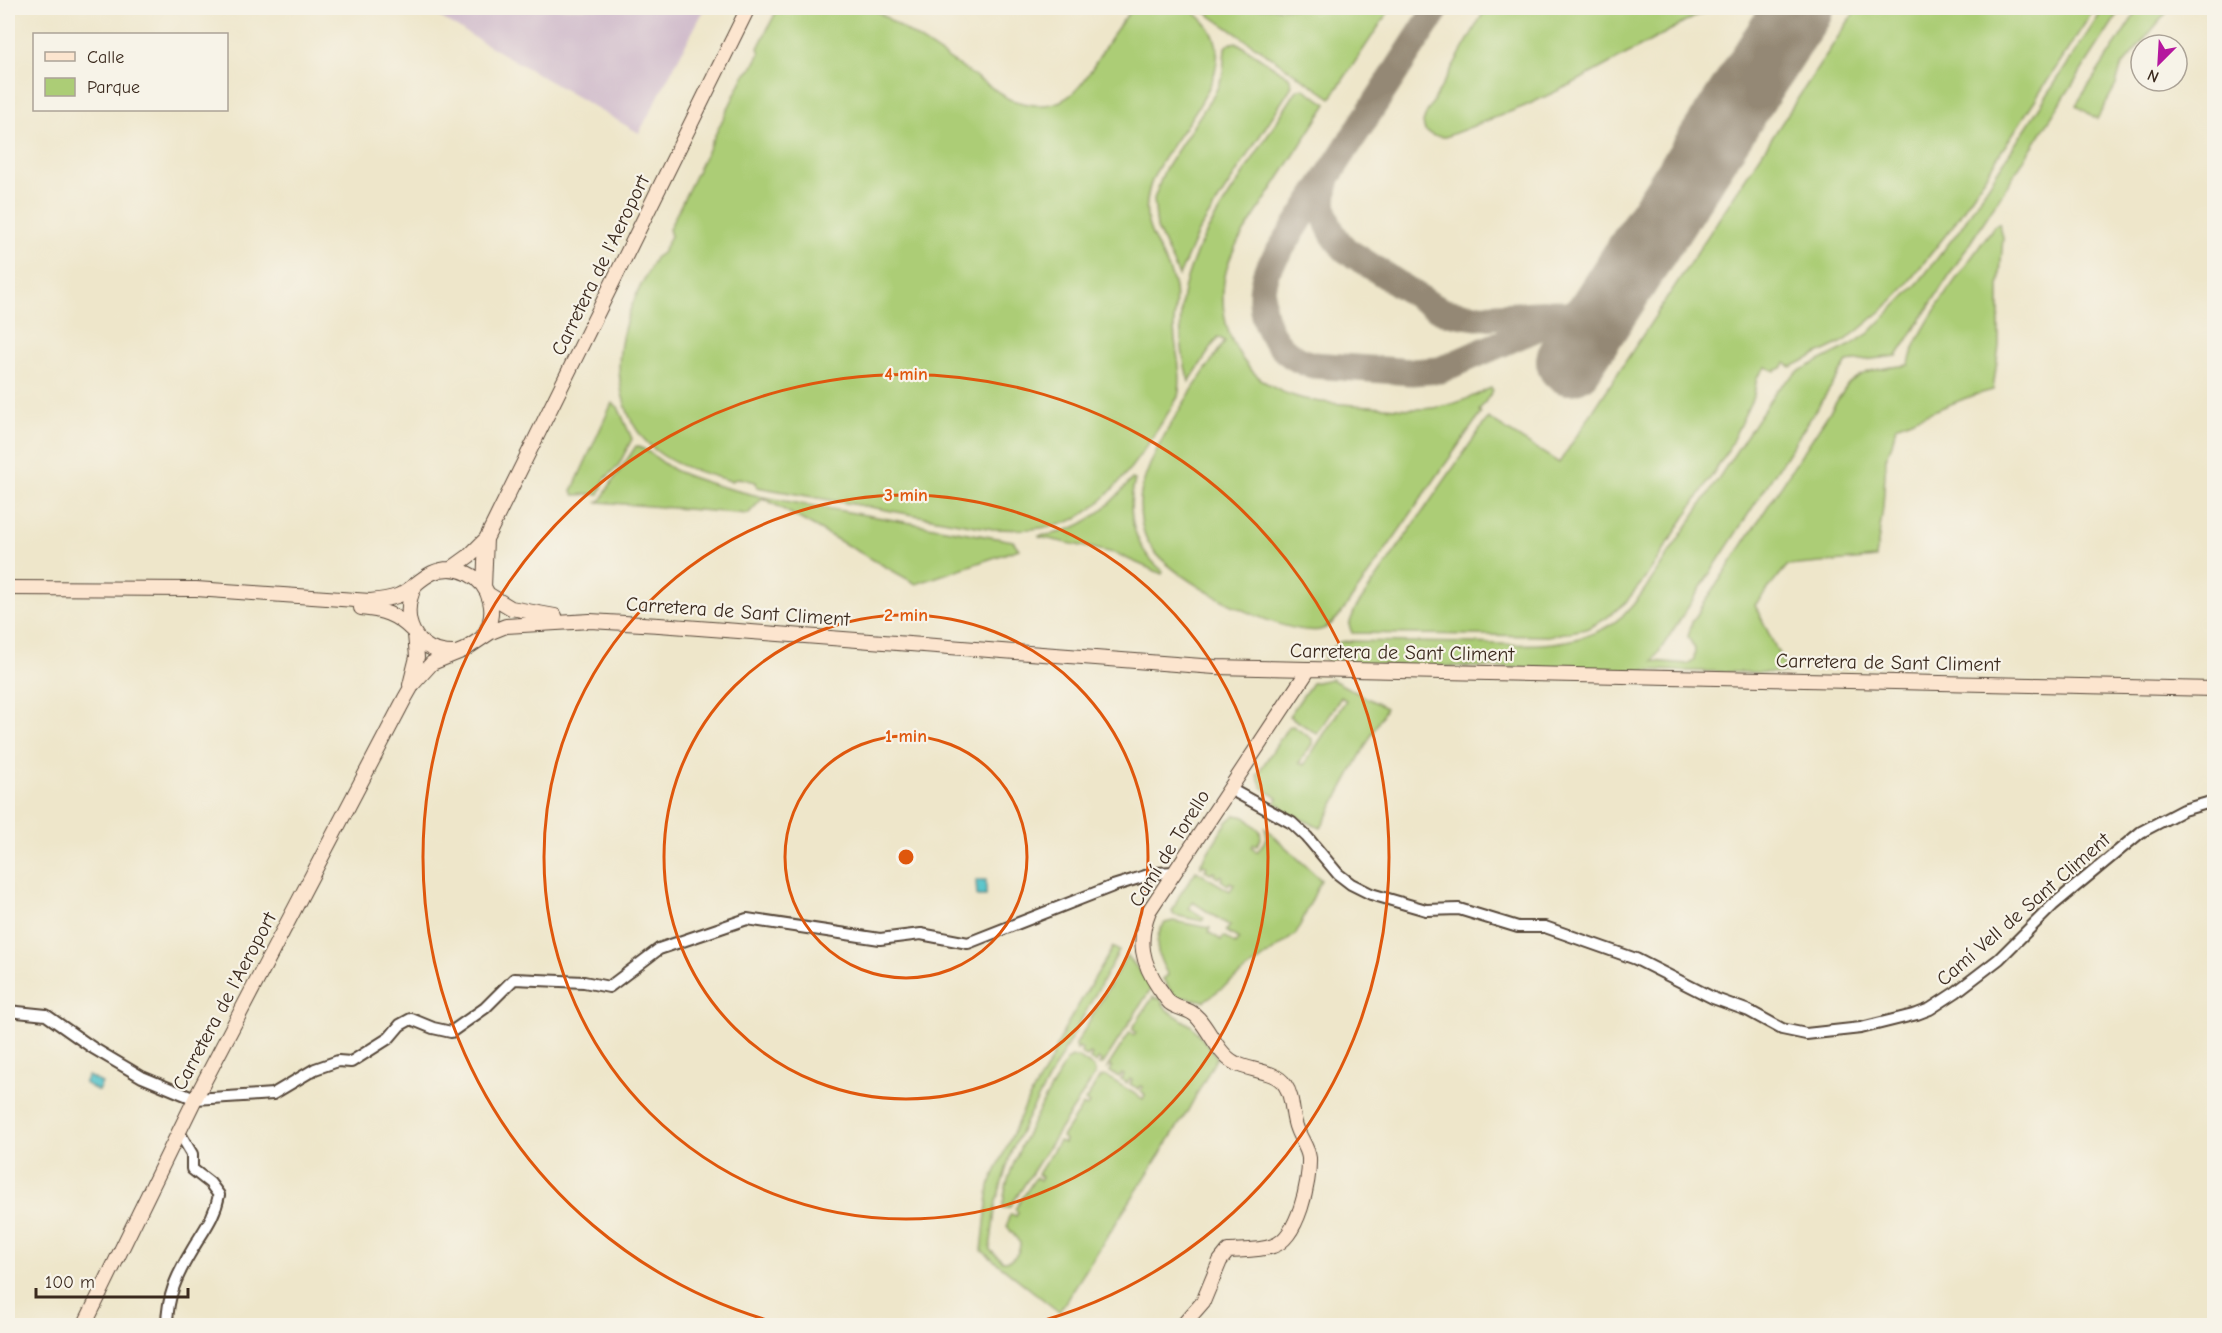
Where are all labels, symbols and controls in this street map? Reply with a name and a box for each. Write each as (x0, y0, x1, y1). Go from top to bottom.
legend (33, 33, 228, 111)
north arrow (2129, 33, 2189, 93)
text: Calle (87, 47, 124, 68)
text: N (2145, 65, 2162, 86)
text: Parque (87, 77, 140, 98)
street label: Carretera de l'Aeroport (547, 170, 655, 359)
text: 4 min (884, 364, 928, 385)
text: 3 min (884, 485, 928, 506)
street label: Carretera de Sant Climent (625, 592, 852, 631)
text: 2 min (884, 605, 928, 626)
street label: Carretera de Sant Climent (1290, 639, 1516, 666)
street label: Carretera de Sant Climent (1776, 649, 2002, 676)
text: 1 min (885, 726, 927, 747)
street label: Camí de Torello (1124, 785, 1215, 911)
street label: Camí Vell de Sant Climent (1932, 827, 2116, 991)
centre of rings (896, 847, 916, 867)
street label: Carretera de l'Aeroport (168, 907, 282, 1094)
scale bar (36, 1261, 188, 1299)
text: 100 m (45, 1272, 95, 1293)

